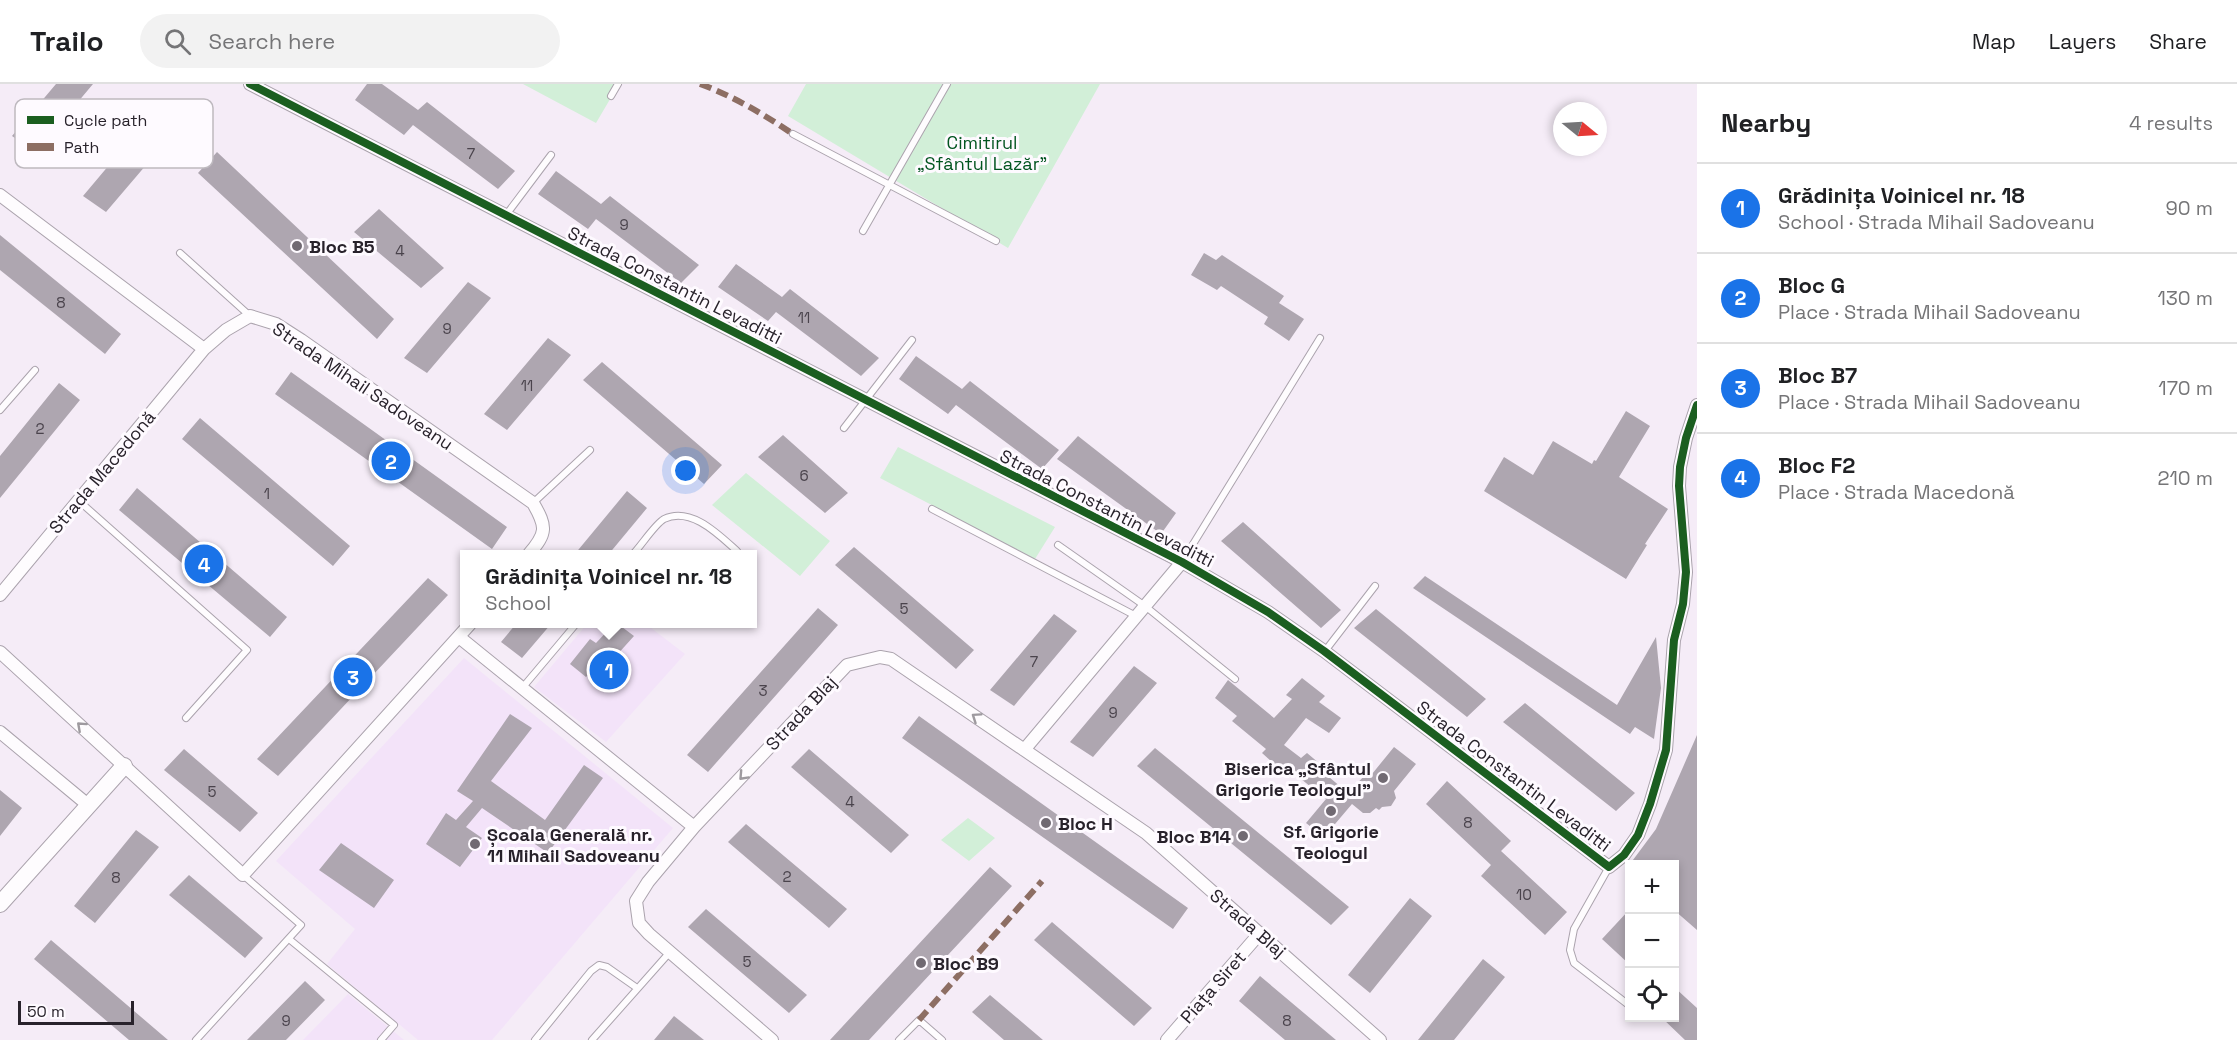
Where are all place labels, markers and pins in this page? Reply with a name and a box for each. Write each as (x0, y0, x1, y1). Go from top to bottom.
place label: Bloc B5 (309, 235, 375, 258)
marker: Bloc B5 (290, 239, 304, 253)
pin: 2 (372, 438, 410, 484)
pin: 4 (184, 542, 224, 586)
pin: 1 (590, 648, 628, 692)
pin: 3 (334, 654, 372, 700)
place label: Biserica „Sfântul Grigorie Teologul" (1216, 757, 1371, 801)
marker: Biserica „Sfântul Grigorie Teologul" (1376, 771, 1390, 785)
marker: Sf. Grigorie Teologul (1324, 804, 1338, 818)
place label: Bloc H (1058, 812, 1113, 835)
marker: Bloc H (1039, 816, 1053, 830)
place label: Sf. Grigorie Teologul (1283, 820, 1379, 864)
place label: Școala Generală nr. 11 Mihail Sadoveanu (487, 823, 660, 867)
place label: Bloc B14 (1157, 825, 1232, 848)
marker: Bloc B14 (1236, 829, 1250, 843)
marker: Școala Generală nr. 11 Mihail Sadoveanu (468, 837, 482, 851)
place label: Bloc B9 (933, 952, 999, 975)
marker: Bloc B9 (914, 956, 928, 970)

